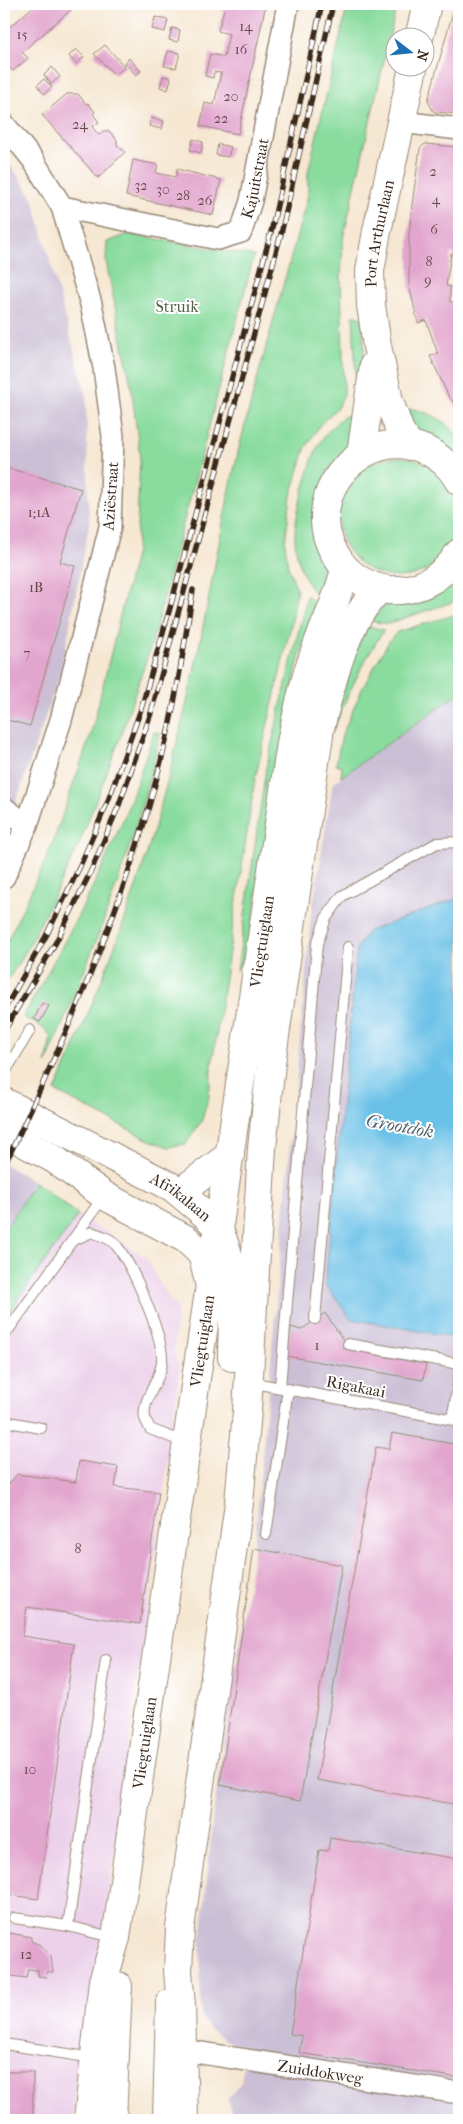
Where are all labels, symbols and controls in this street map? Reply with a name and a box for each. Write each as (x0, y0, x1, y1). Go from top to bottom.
house number: 14 (239, 18, 253, 35)
house number: 15 (17, 26, 28, 43)
north arrow (386, 28, 436, 78)
house number: 16 (235, 41, 248, 58)
text: N (412, 48, 432, 63)
house number: 20 (224, 88, 238, 105)
house number: 22 (214, 110, 228, 127)
house number: 24 (72, 116, 88, 133)
street label: Kajuitstraat (237, 136, 273, 221)
house number: 2 (429, 163, 437, 180)
house number: 32 (135, 177, 147, 194)
street label: Port Arthurlaan (361, 177, 398, 288)
house number: 30 (156, 181, 170, 198)
house number: 28 (176, 187, 190, 204)
house number: 4 (432, 191, 441, 208)
house number: 26 (198, 192, 213, 209)
house number: 6 (430, 221, 438, 238)
house number: 8 (425, 253, 433, 270)
house number: 9 (424, 272, 432, 289)
park label: Struik (156, 297, 199, 316)
street label: Aziëstraat (99, 461, 122, 532)
house number: 1;1A (28, 504, 51, 521)
house number: 1B (29, 579, 43, 596)
house number: 7 (24, 645, 31, 662)
street label: Vliegtuiglaan (245, 893, 278, 990)
water label: Grootdok (364, 1110, 435, 1143)
street label: Afrikalaan (146, 1168, 216, 1226)
street label: Vliegtuiglaan (186, 1293, 219, 1389)
house number: 1 (315, 1337, 320, 1354)
street label: Rigakaai (325, 1371, 387, 1402)
house number: 8 (74, 1540, 82, 1557)
street label: Vliegtuiglaan (128, 1695, 161, 1791)
house number: 10 (24, 1761, 36, 1778)
house number: 12 (20, 1946, 32, 1963)
street label: Zuiddokweg (276, 2056, 365, 2088)

